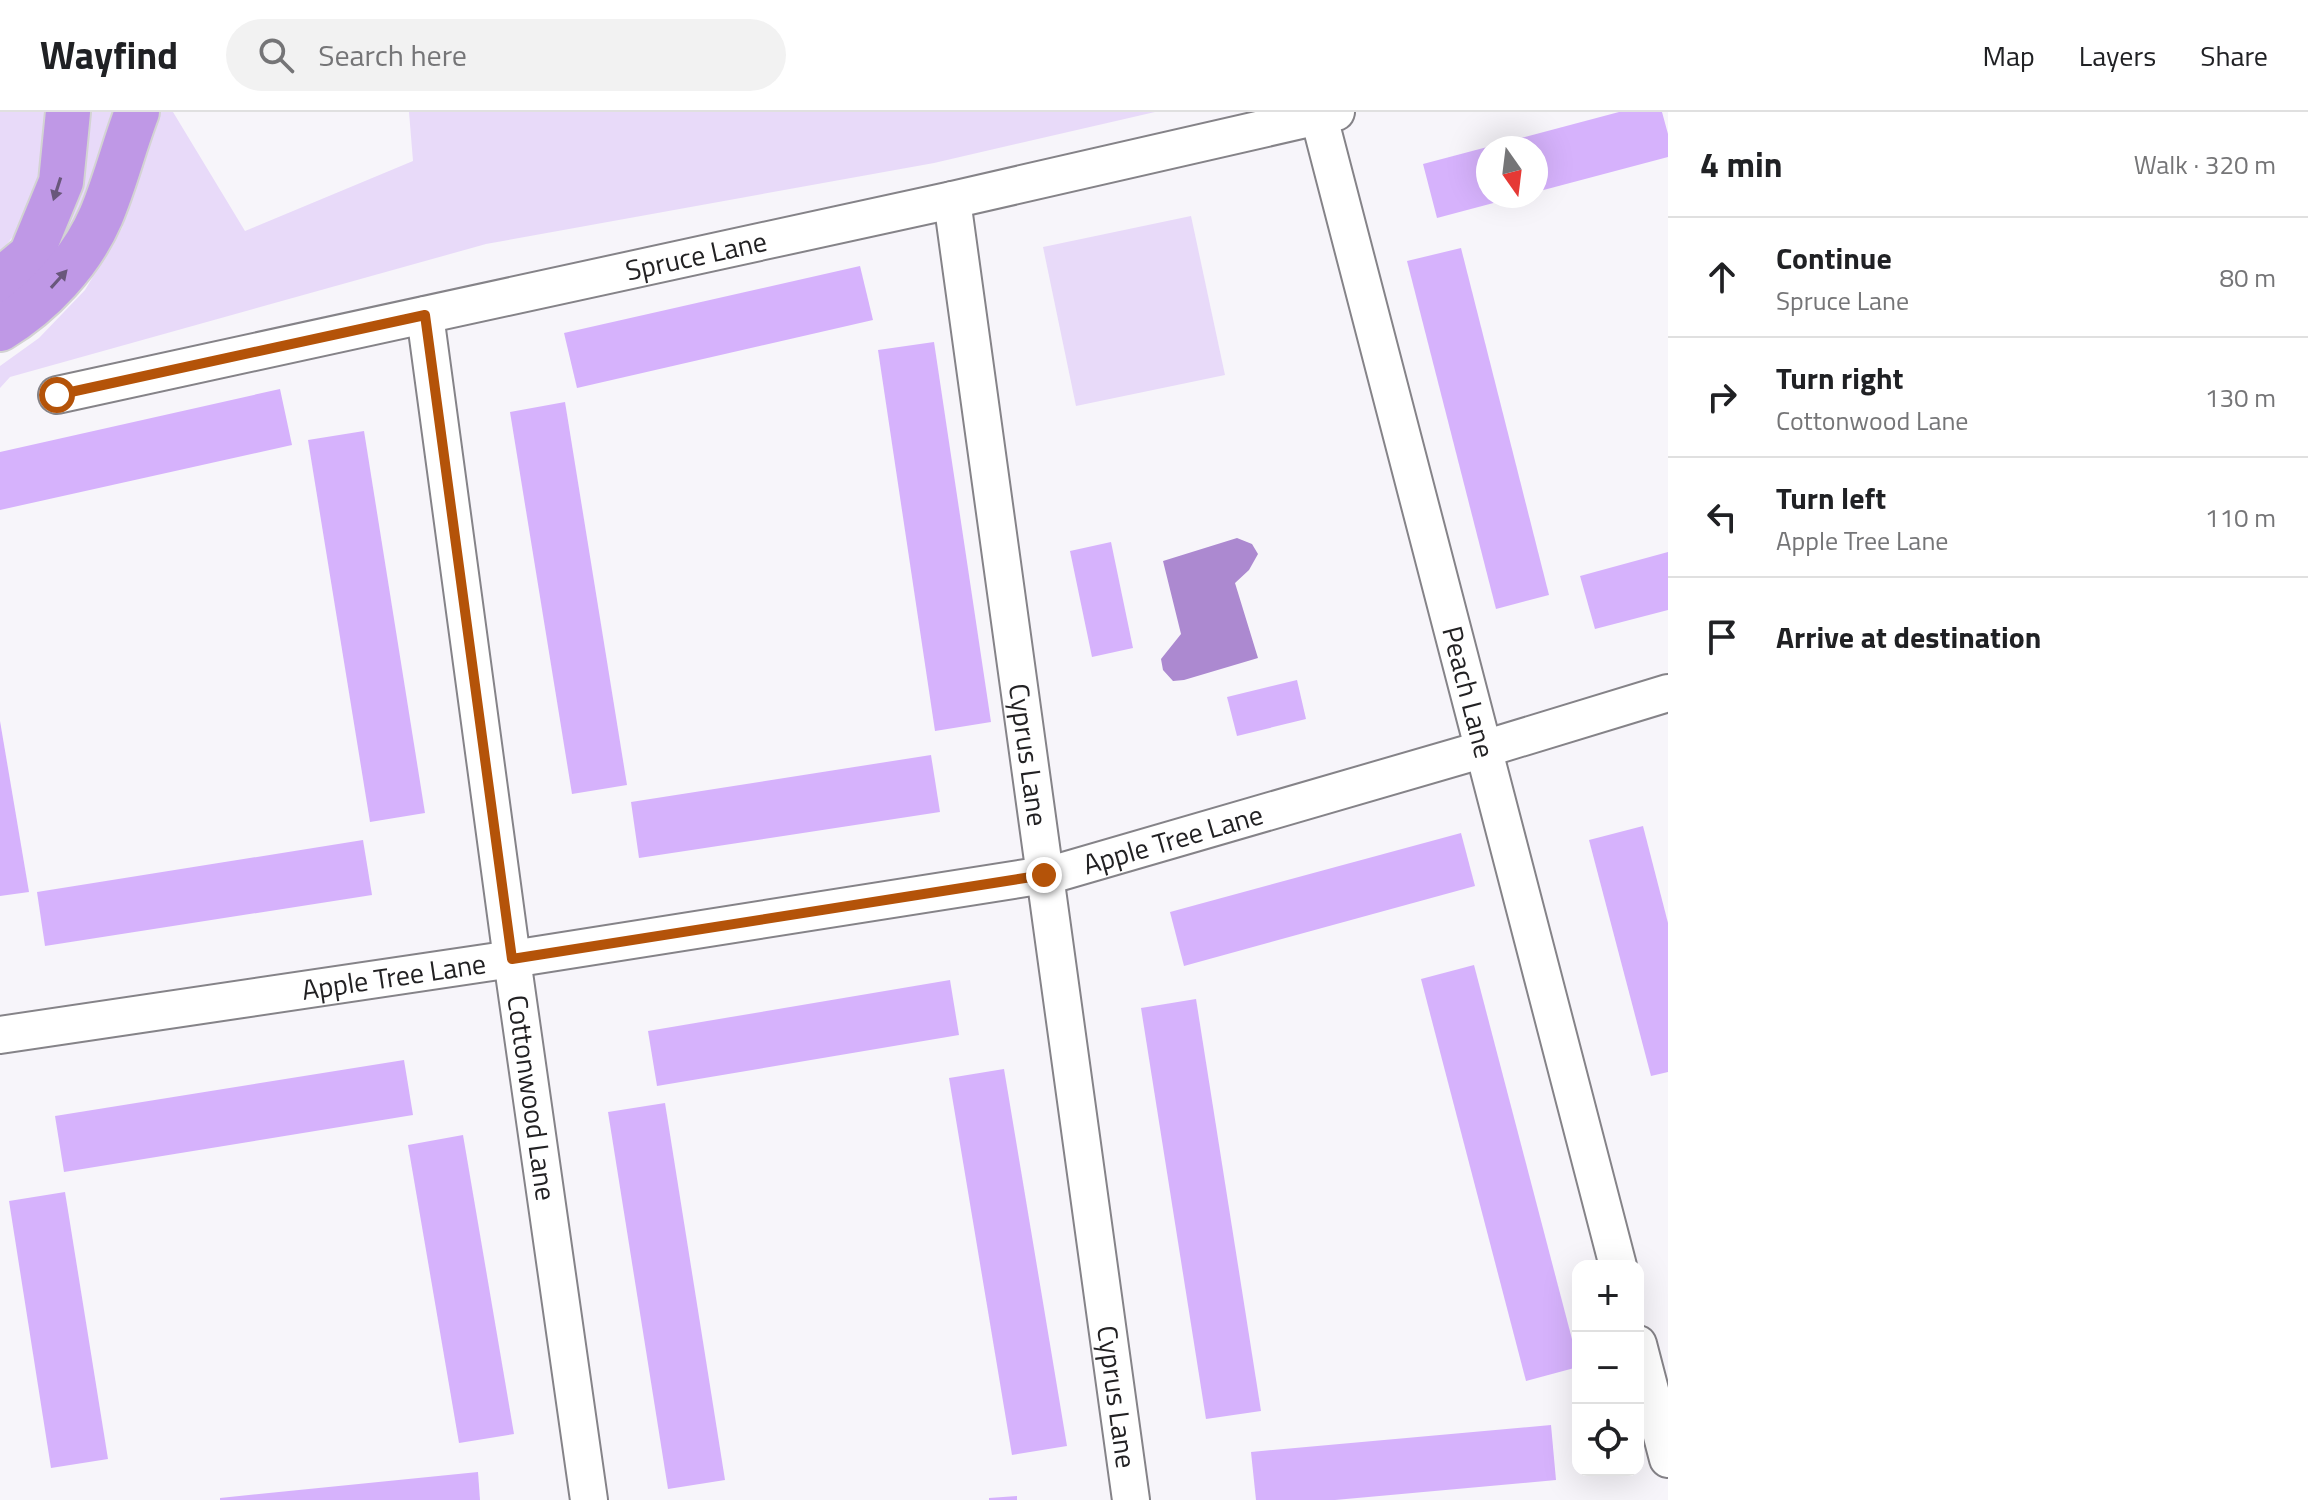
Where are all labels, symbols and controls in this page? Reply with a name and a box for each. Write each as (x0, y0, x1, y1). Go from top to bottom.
search box (226, 19, 786, 91)
text: Wayfind (40, 26, 178, 84)
text: Search here (318, 32, 467, 78)
icon: search (254, 33, 298, 77)
text: Map (1982, 34, 2035, 77)
text: Layers (2079, 34, 2156, 77)
text: Share (2200, 34, 2268, 77)
north arrow (1476, 136, 1548, 208)
text: 4 min (1700, 138, 1783, 190)
text: Walk · 320 m (2134, 145, 2276, 184)
one-way arrow (51, 177, 63, 201)
street label: Spruce Lane (621, 219, 771, 292)
text: Continue (1776, 235, 1892, 281)
icon: ahead (1700, 255, 1744, 299)
text: 80 m (2219, 258, 2276, 297)
one-way arrow (50, 270, 67, 290)
text: Spruce Lane (1776, 281, 1909, 320)
text: Turn right (1776, 355, 1904, 401)
icon: right (1700, 375, 1744, 419)
route start (39, 377, 75, 413)
text: 130 m (2205, 378, 2276, 417)
text: Cottonwood Lane (1776, 401, 1969, 440)
text: Turn left (1776, 475, 1886, 521)
icon: left (1700, 495, 1744, 539)
text: 110 m (2205, 498, 2276, 537)
text: Apple Tree Lane (1776, 521, 1948, 560)
text: Arrive at destination (1776, 614, 2041, 660)
icon: arrive (1700, 615, 1744, 659)
street label: Peach Lane (1431, 621, 1507, 762)
street label: Cyprus Lane (998, 681, 1060, 829)
street label: Apple Tree Lane (1077, 792, 1268, 885)
route end (1026, 857, 1062, 893)
street label: Apple Tree Lane (299, 941, 489, 1011)
street label: Cottonwood Lane (496, 992, 568, 1203)
map controls (1572, 1260, 1644, 1476)
button: + (1572, 1260, 1644, 1332)
street label: Cyprus Lane (1086, 1323, 1148, 1471)
button: − (1572, 1332, 1644, 1404)
button: locate (1572, 1404, 1644, 1476)

